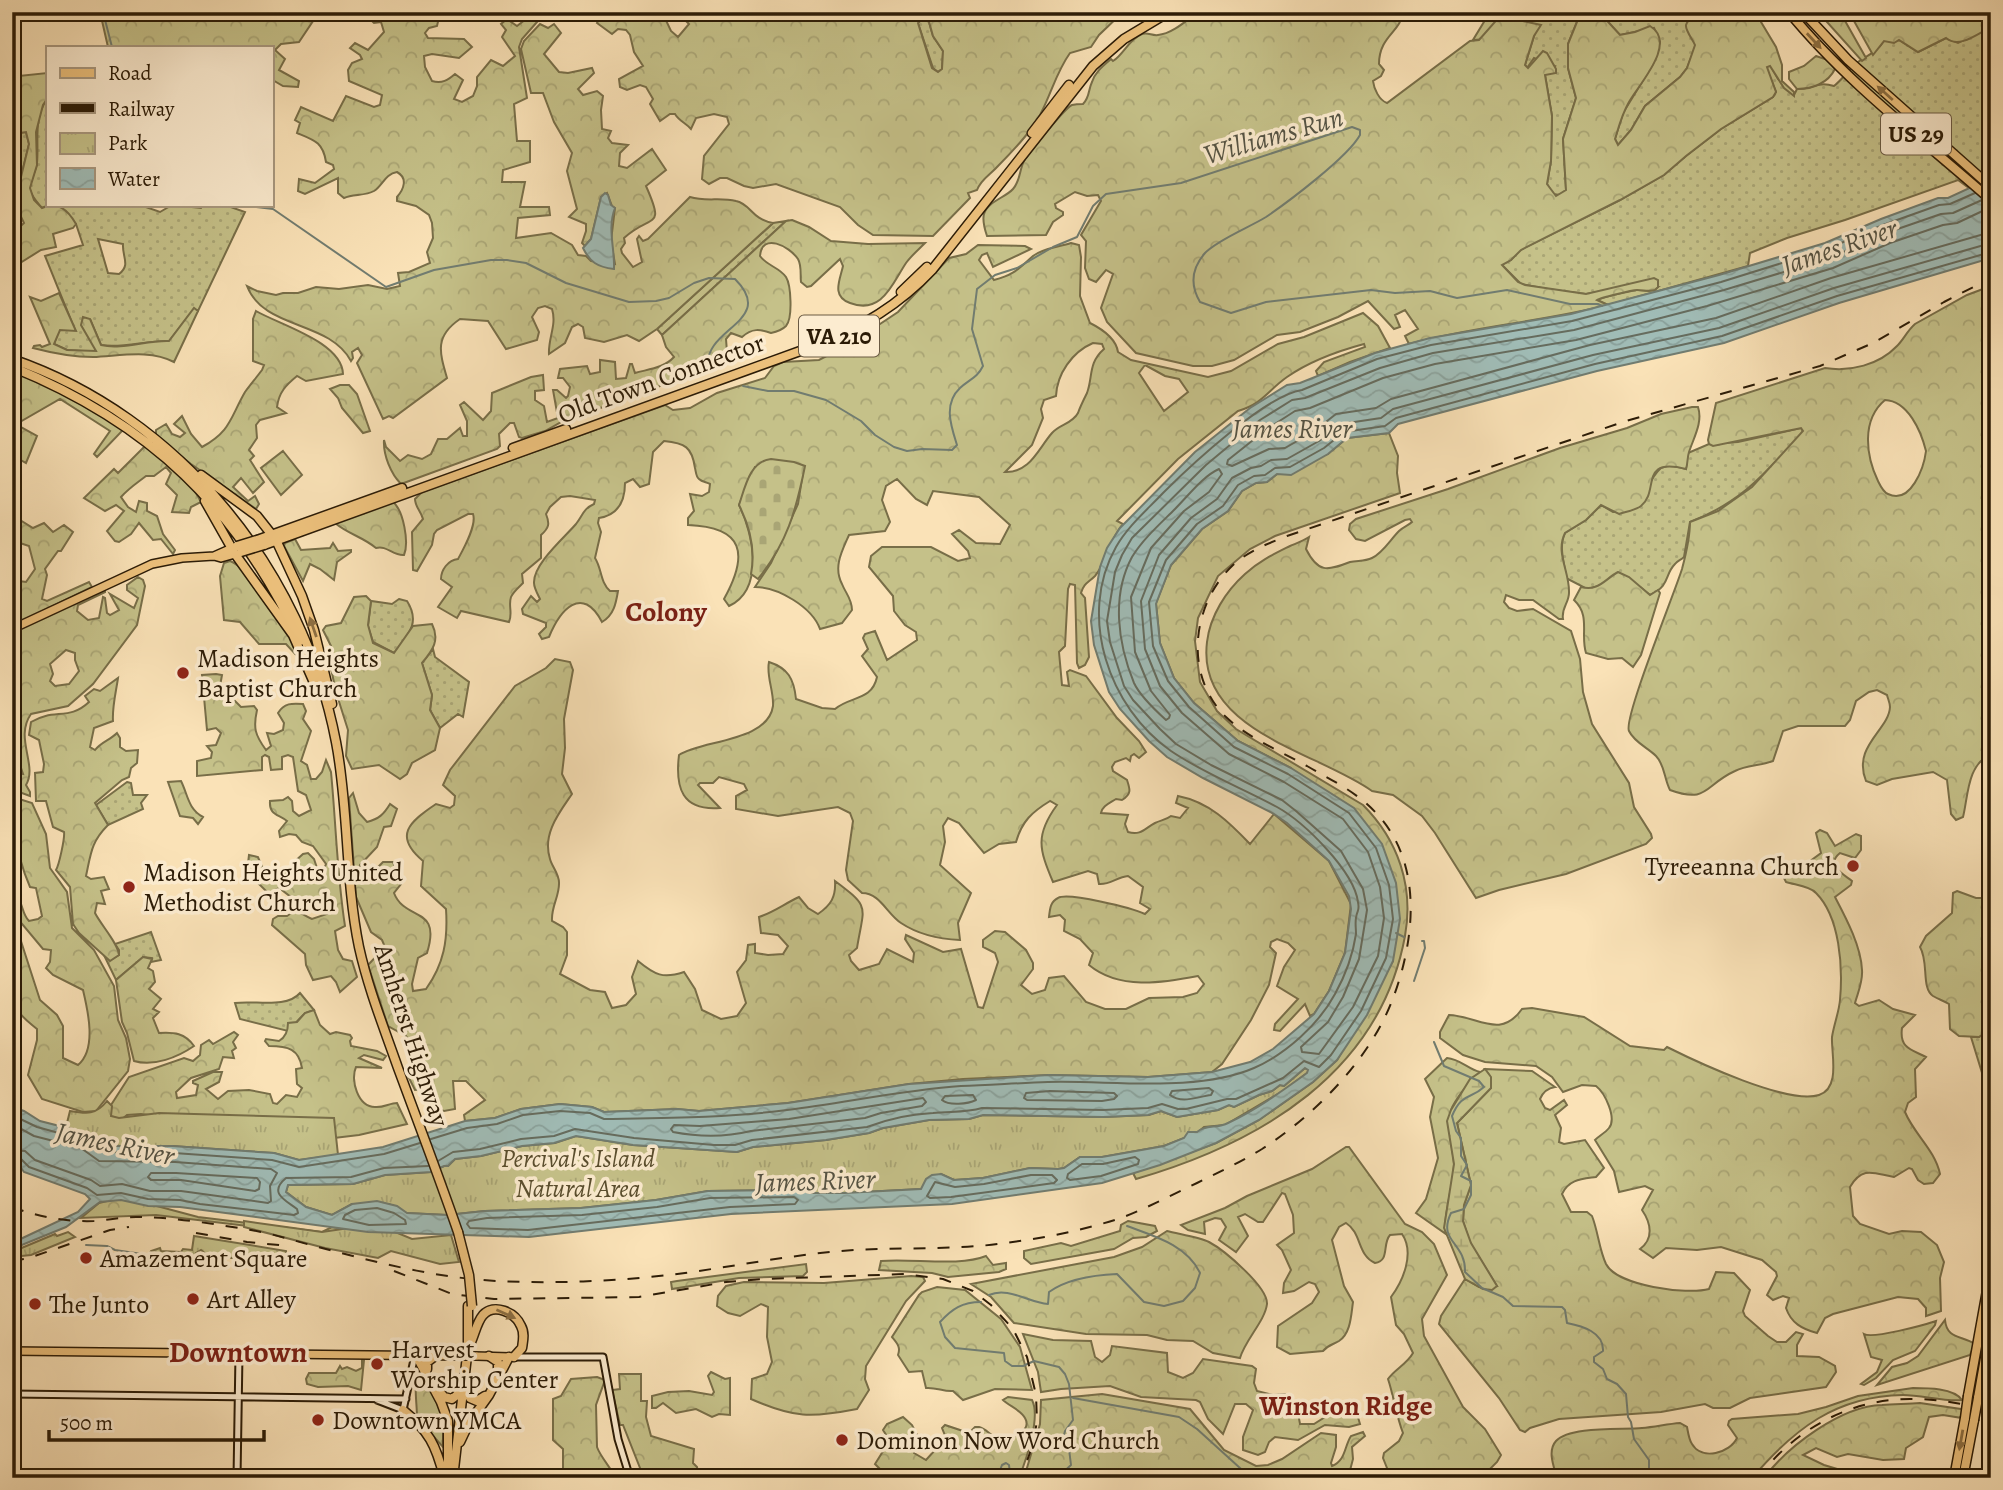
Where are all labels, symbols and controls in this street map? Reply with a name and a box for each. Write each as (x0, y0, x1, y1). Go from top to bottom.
one-way arrow (1806, 32, 1822, 50)
legend (46, 46, 273, 206)
text: Road (108, 59, 152, 87)
one-way arrow (1877, 85, 1894, 101)
text: Railway (108, 95, 175, 123)
water label: Williams Run (1199, 98, 1347, 174)
road number: US 29 (1881, 114, 1951, 154)
text: Park (108, 129, 148, 157)
text: Water (107, 165, 160, 193)
water label: James River (1775, 209, 1903, 285)
road number: VA 210 (799, 316, 879, 356)
street label: Old Town Connector (553, 325, 769, 432)
water label: James River (1231, 410, 1353, 448)
district label: Colony (625, 593, 708, 631)
one-way arrow (307, 617, 318, 638)
place label: Madison Heights Baptist Church (197, 641, 379, 706)
marker: Madison Heights Baptist Church (175, 665, 191, 681)
place label: Tyreeanna Church (1645, 849, 1839, 884)
place label: Madison Heights United Methodist Church (143, 855, 403, 920)
marker: Tyreeanna Church (1845, 858, 1861, 874)
marker: Madison Heights United Methodist Church (121, 879, 137, 895)
street label: Amherst Highway (365, 938, 458, 1131)
water label: James River (51, 1113, 179, 1175)
park label: Percival's Island Natural Area (501, 1141, 655, 1206)
water label: James River (753, 1160, 877, 1202)
place label: Amazement Square (99, 1241, 307, 1276)
marker: Amazement Square (78, 1250, 94, 1266)
place label: Art Alley (206, 1282, 296, 1317)
place label: The Junto (49, 1287, 149, 1322)
marker: Art Alley (185, 1291, 201, 1307)
marker: The Junto (27, 1296, 43, 1312)
one-way arrow (496, 1308, 516, 1320)
district label: Downtown (169, 1332, 308, 1372)
place label: Harvest Worship Center (390, 1332, 559, 1397)
marker: Harvest Worship Center (369, 1356, 385, 1372)
district label: Winston Ridge (1258, 1387, 1433, 1425)
scale bar (49, 1399, 264, 1443)
place label: Downtown YMCA (332, 1403, 522, 1438)
text: 500 m (60, 1409, 113, 1437)
marker: Downtown YMCA (310, 1412, 326, 1428)
place label: Dominon Now Word Church (856, 1423, 1160, 1458)
one-way arrow (1955, 1429, 1966, 1451)
marker: Dominon Now Word Church (834, 1432, 850, 1448)

